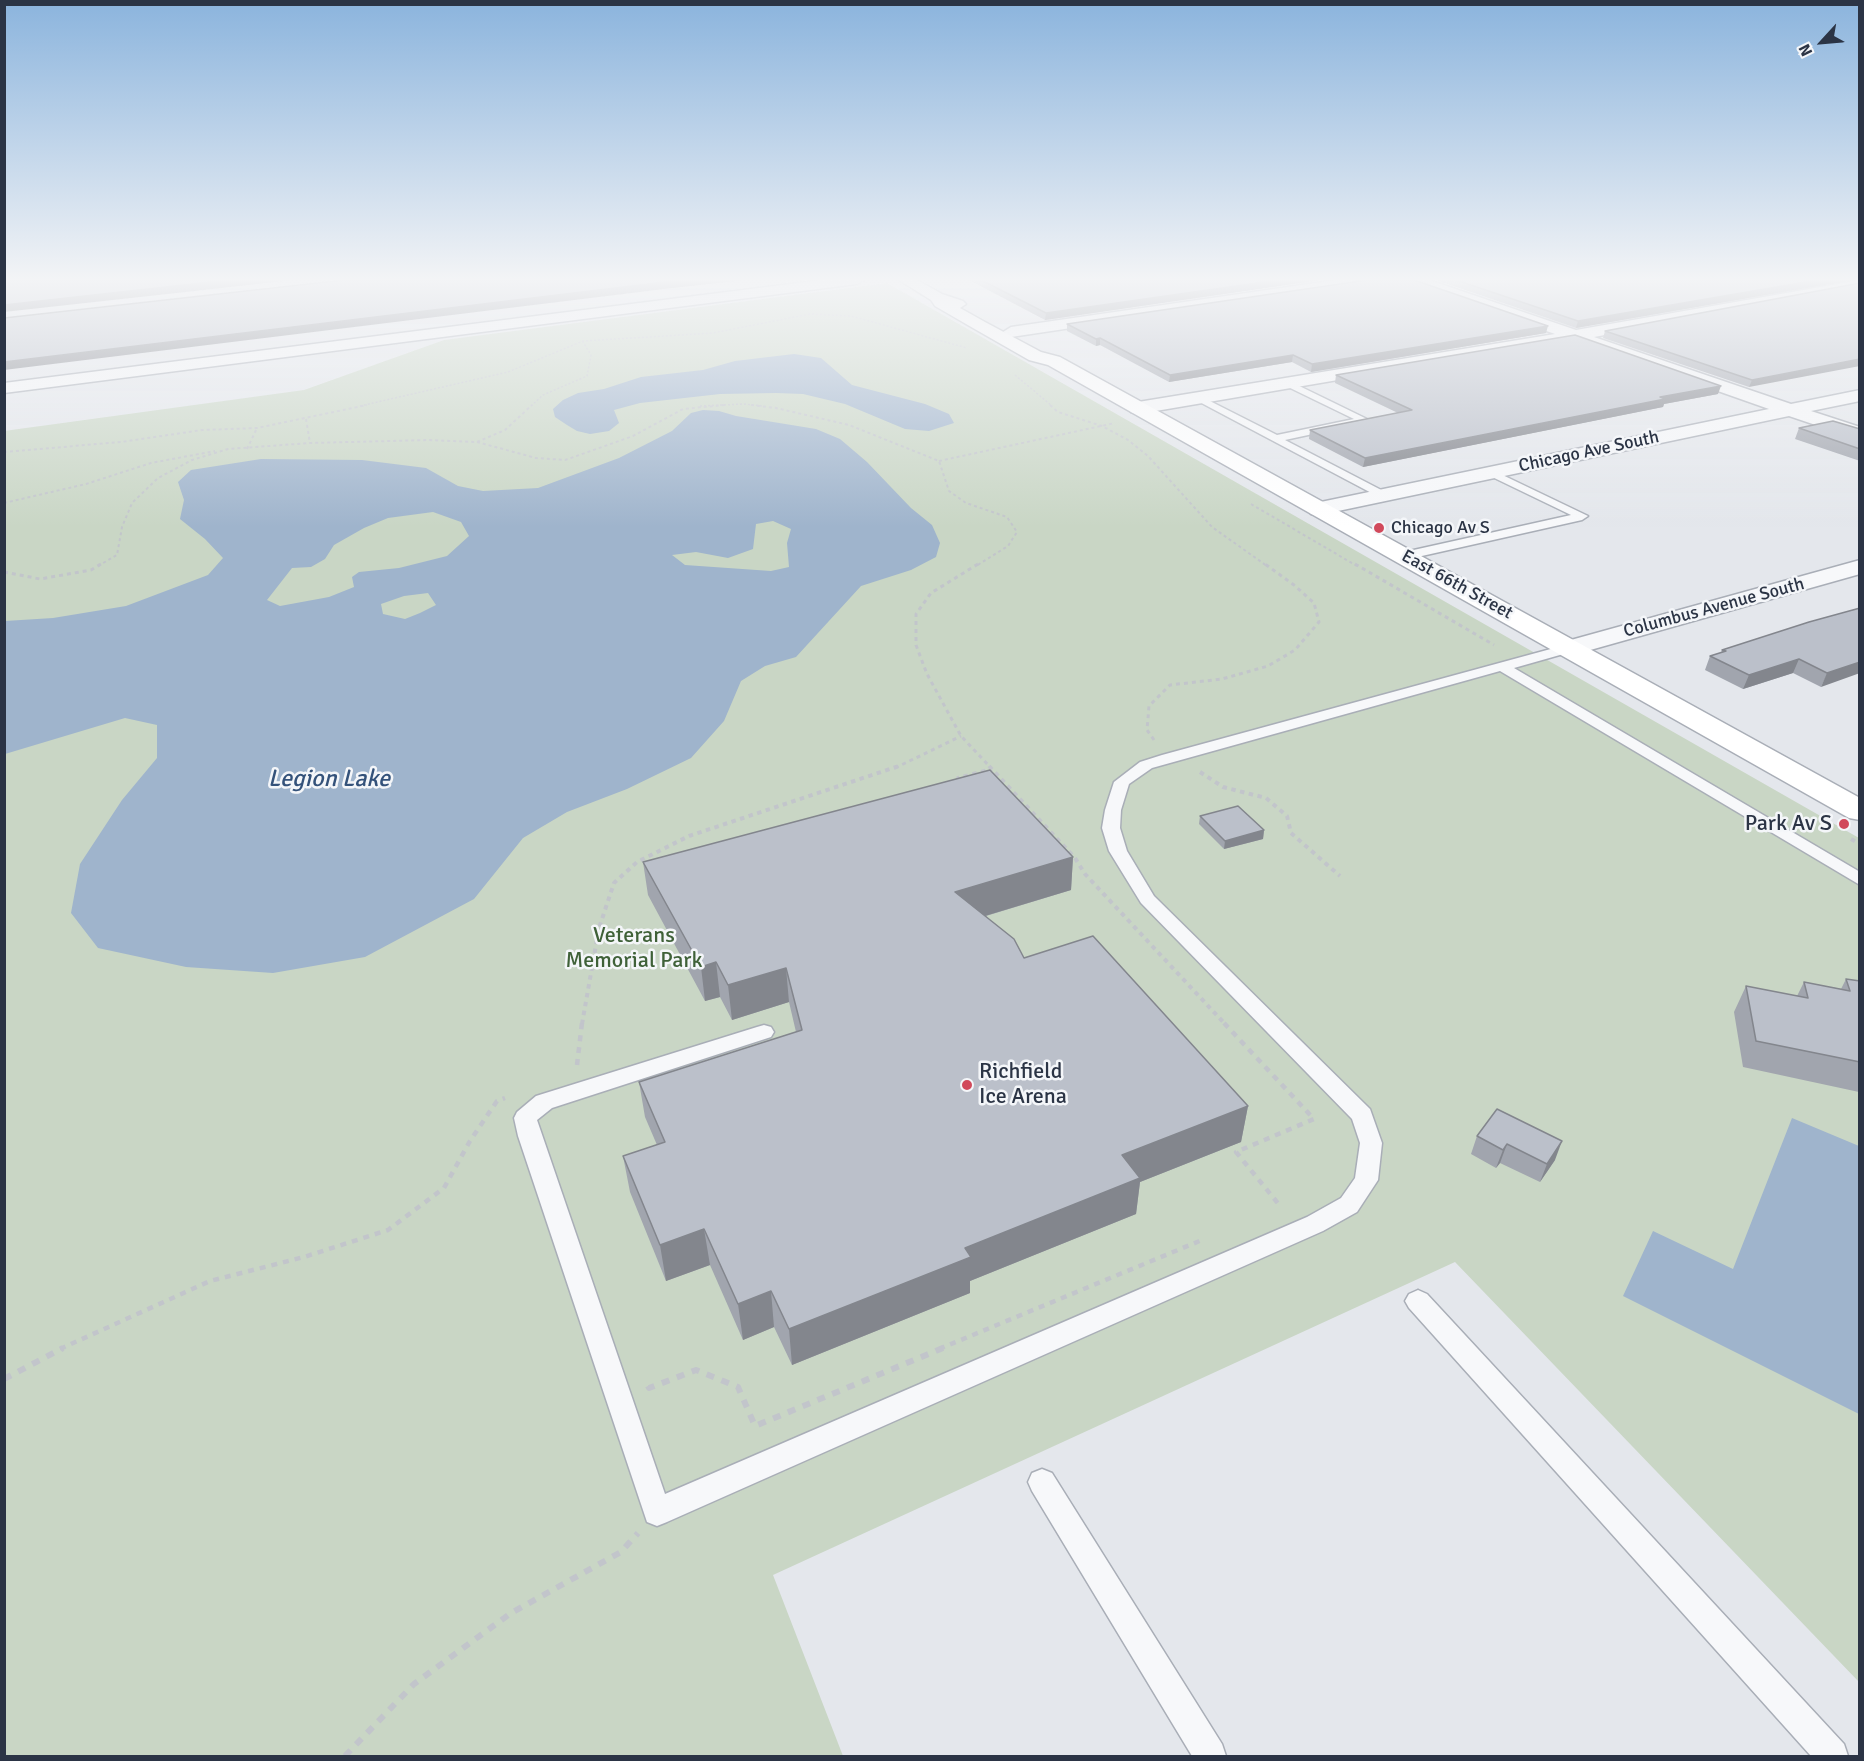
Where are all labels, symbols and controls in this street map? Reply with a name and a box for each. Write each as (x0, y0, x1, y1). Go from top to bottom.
north arrow (1792, 12, 1852, 72)
text: N (1794, 41, 1817, 59)
street label: Chicago Ave South (1517, 427, 1661, 477)
place label: Chicago Av S (1391, 517, 1490, 539)
marker: Chicago Av S (1372, 521, 1386, 535)
street label: East 66th Street (1398, 546, 1516, 624)
street label: Columbus Avenue South (1621, 573, 1807, 643)
water label: Legion Lake (268, 766, 390, 794)
place label: Park Av S (1745, 811, 1832, 837)
marker: Park Av S (1837, 817, 1851, 831)
park label: Veterans Memorial Park (566, 923, 702, 974)
place label: Richfield Ice Arena (979, 1059, 1067, 1110)
marker: Richfield Ice Arena (960, 1078, 974, 1092)

